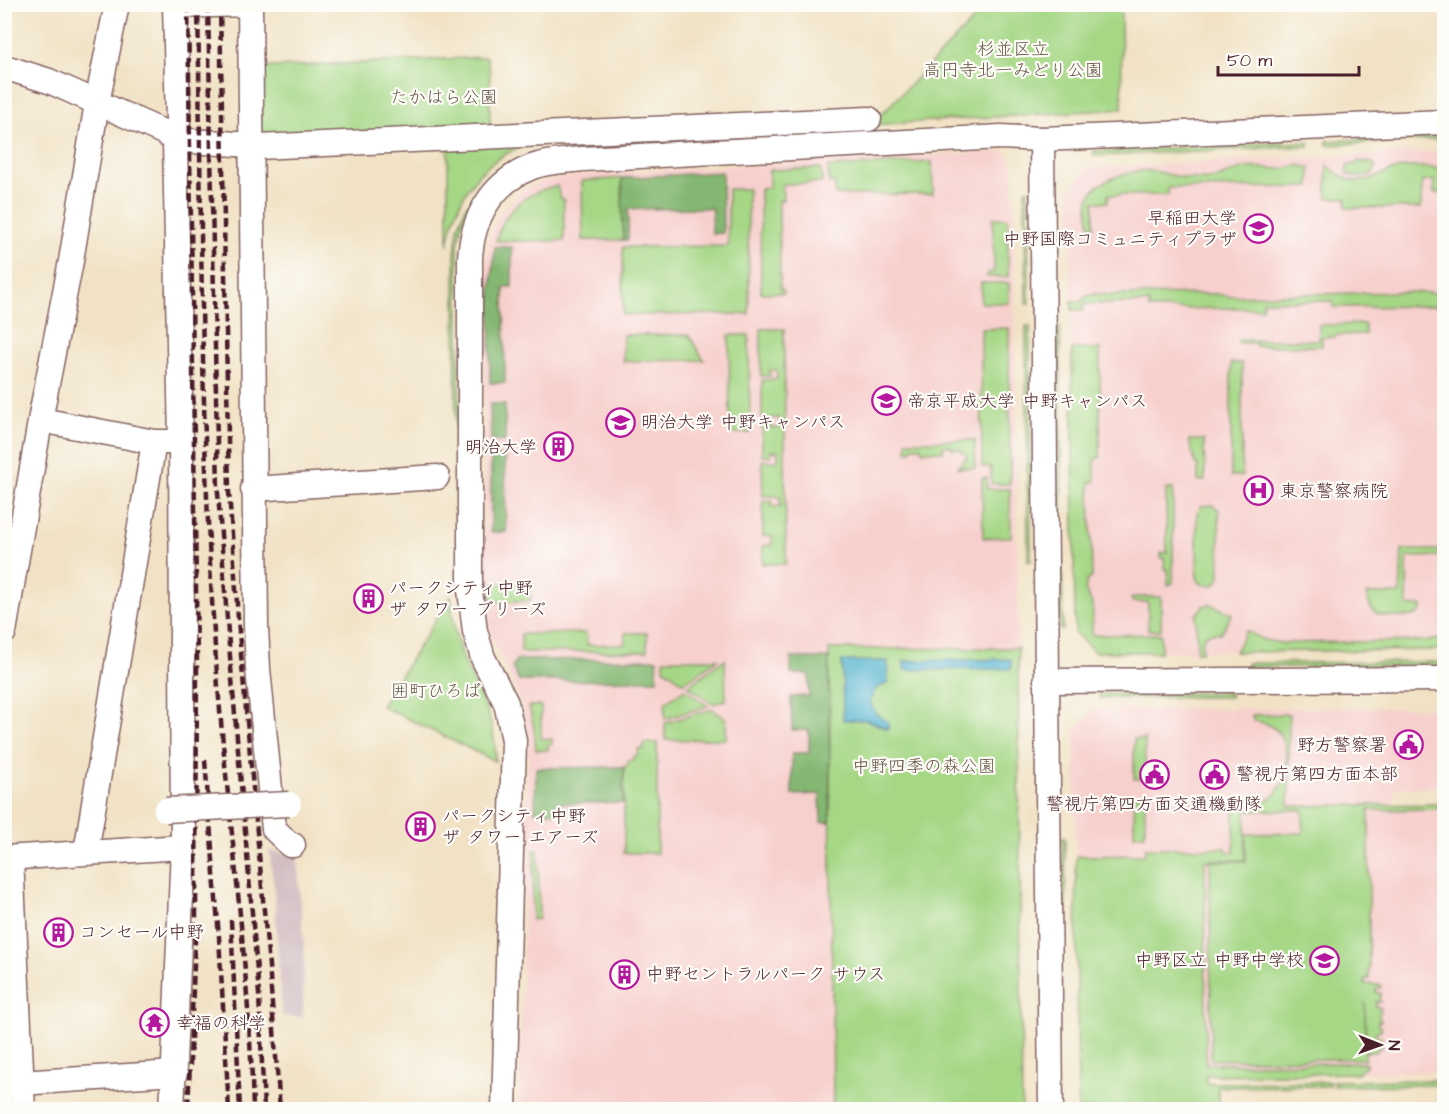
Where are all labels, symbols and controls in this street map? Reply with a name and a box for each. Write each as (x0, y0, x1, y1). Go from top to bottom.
park label: 杉並区立 高円寺北一みどり公園 (923, 37, 1103, 83)
scale bar (1218, 39, 1359, 77)
text: 50 m (1227, 48, 1272, 73)
park label: たかはら公園 (390, 85, 498, 110)
place label: 早稲田大学 中野国際コミュニティプラザ (1003, 206, 1237, 252)
school or university icon: 早稲田大学 中野国際コミュニティプラザ (1242, 212, 1274, 244)
school or university icon: 帝京平成大学 中野キャンパス (870, 385, 902, 417)
place label: 帝京平成大学 中野キャンパス (907, 389, 1148, 414)
school or university icon: 明治大学 中野キャンパス (604, 406, 636, 438)
place label: 明治大学 中野キャンパス (641, 410, 846, 435)
building icon: 明治大学 (542, 431, 574, 463)
place label: 明治大学 (465, 435, 537, 460)
hospital icon: 東京警察病院 (1243, 475, 1275, 507)
place label: 東京警察病院 (1280, 479, 1388, 504)
place label: パークシティ中野 ザ タワー ブリーズ (389, 576, 546, 622)
building icon: パークシティ中野 ザ タワー ブリーズ (352, 582, 384, 614)
park label: 囲町ひろば (391, 679, 481, 704)
public building icon: 野方警察署 (1392, 729, 1424, 761)
place label: 野方警察署 (1297, 733, 1387, 758)
park label: 中野四季の森公園 (852, 754, 996, 779)
public building icon: 警視庁第四方面本部 (1199, 758, 1231, 790)
public building icon: 警視庁第四方面交通機動隊 (1138, 759, 1170, 791)
place label: 警視庁第四方面本部 (1236, 762, 1398, 787)
place label: 警視庁第四方面交通機動隊 (1046, 792, 1262, 817)
place label: パークシティ中野 ザ タワー エアーズ (442, 804, 598, 850)
building icon: パークシティ中野 ザ タワー エアーズ (405, 810, 437, 842)
building icon: コンセール中野 (42, 916, 74, 948)
place label: コンセール中野 (79, 920, 204, 945)
school or university icon: 中野区立 中野中学校 (1309, 944, 1341, 976)
place label: 中野区立 中野中学校 (1135, 948, 1304, 973)
building icon: 中野セントラルパーク サウス (609, 958, 641, 990)
place label: 中野セントラルパーク サウス (646, 962, 885, 987)
temple icon: 幸福の科学 (139, 1007, 171, 1039)
place label: 幸福の科学 (176, 1011, 266, 1036)
north arrow (1350, 1015, 1410, 1075)
text: N (1383, 1040, 1405, 1050)

